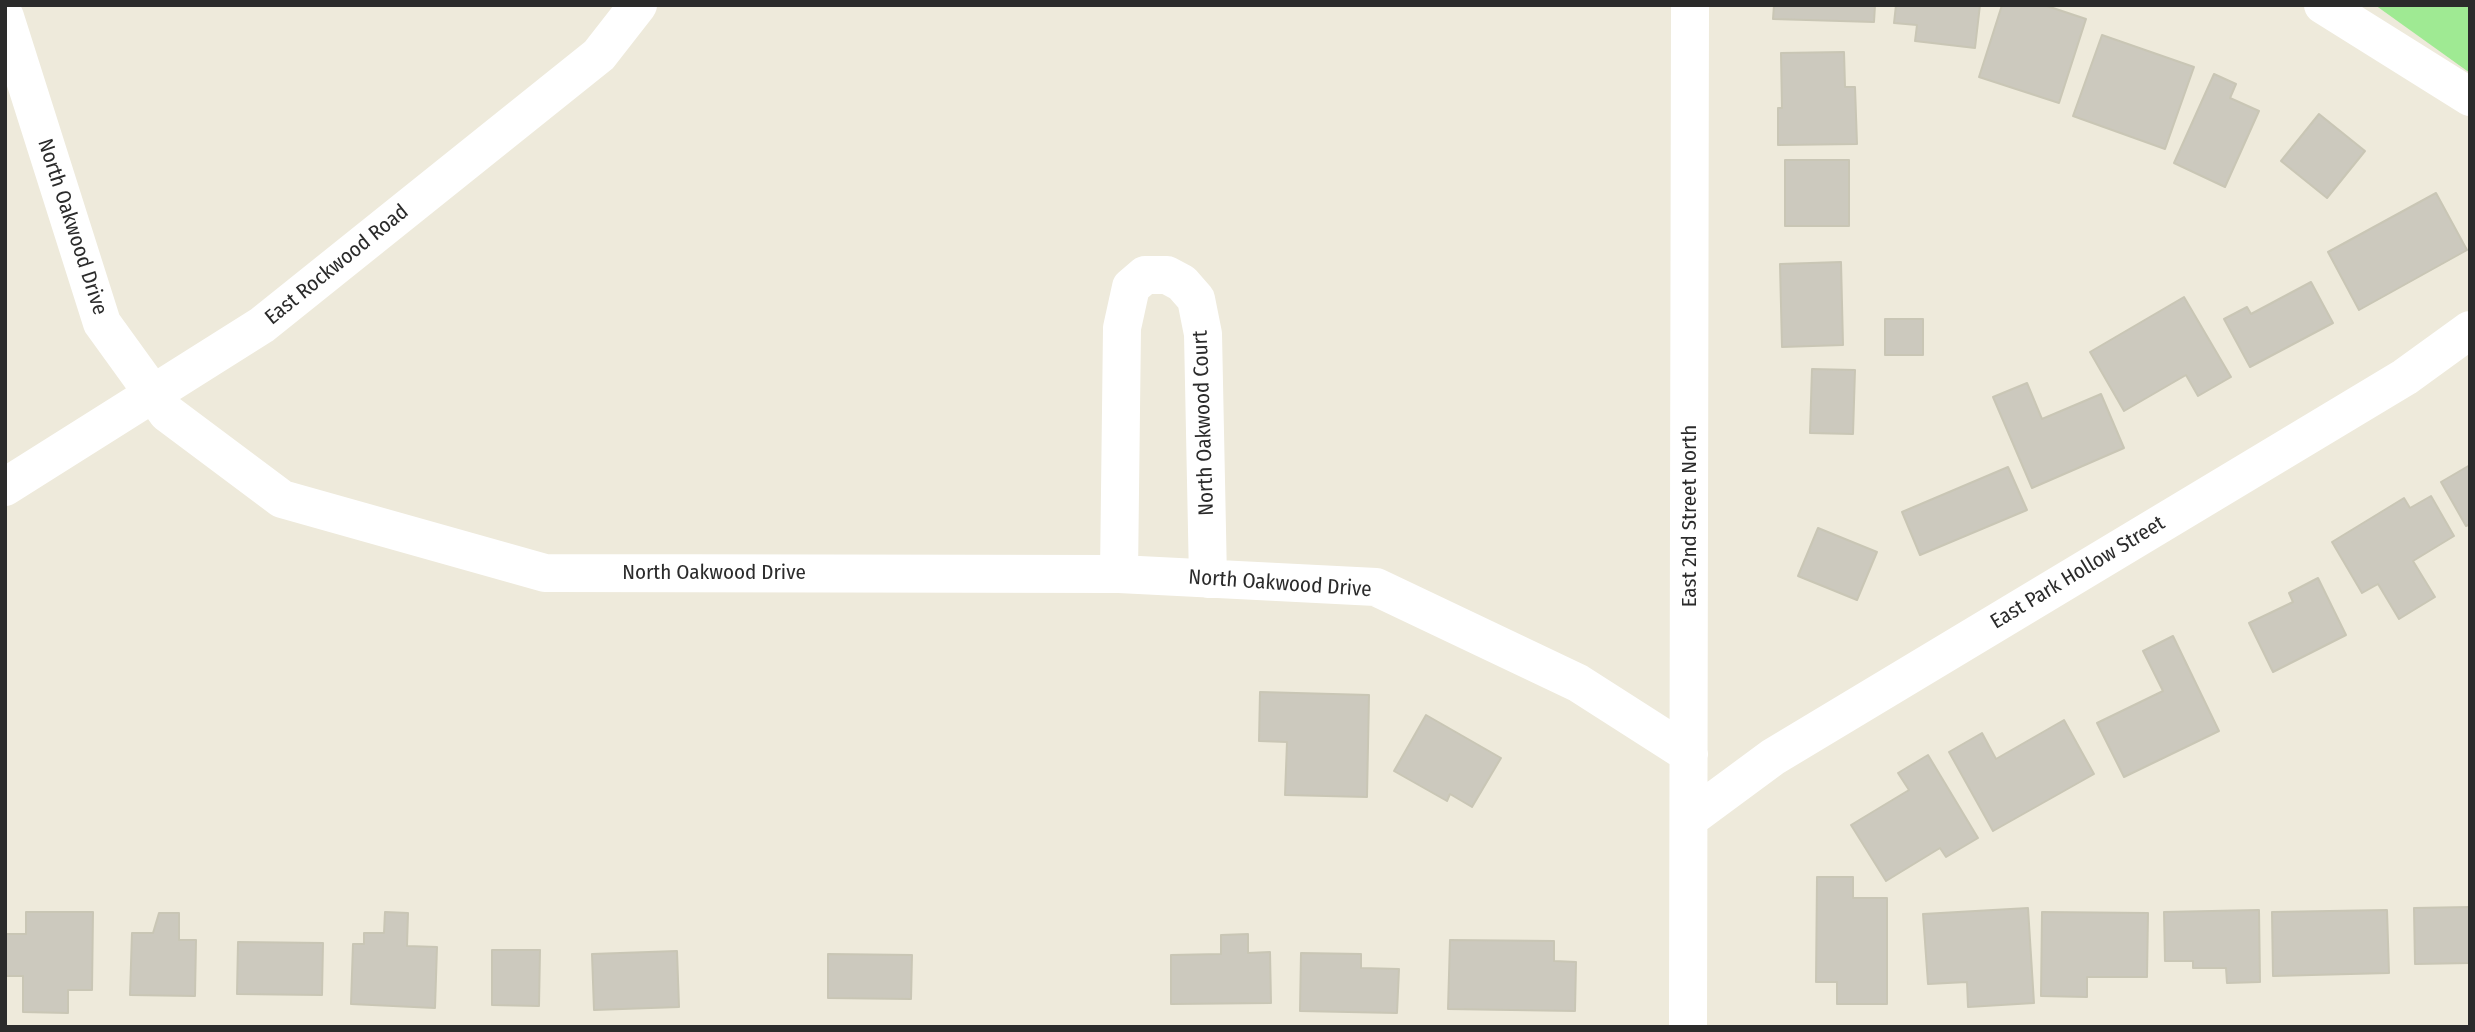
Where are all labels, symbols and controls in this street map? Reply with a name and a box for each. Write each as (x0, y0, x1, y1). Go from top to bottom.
street label: North Oakwood Drive (32, 136, 112, 318)
street label: East Rockwood Road (260, 200, 414, 330)
street label: North Oakwood Court (1188, 330, 1220, 516)
street label: East 2nd Street North (1677, 425, 1703, 607)
street label: East Park Hollow Street (1986, 511, 2170, 635)
street label: North Oakwood Drive (622, 560, 806, 586)
street label: North Oakwood Drive (1188, 565, 1372, 603)

